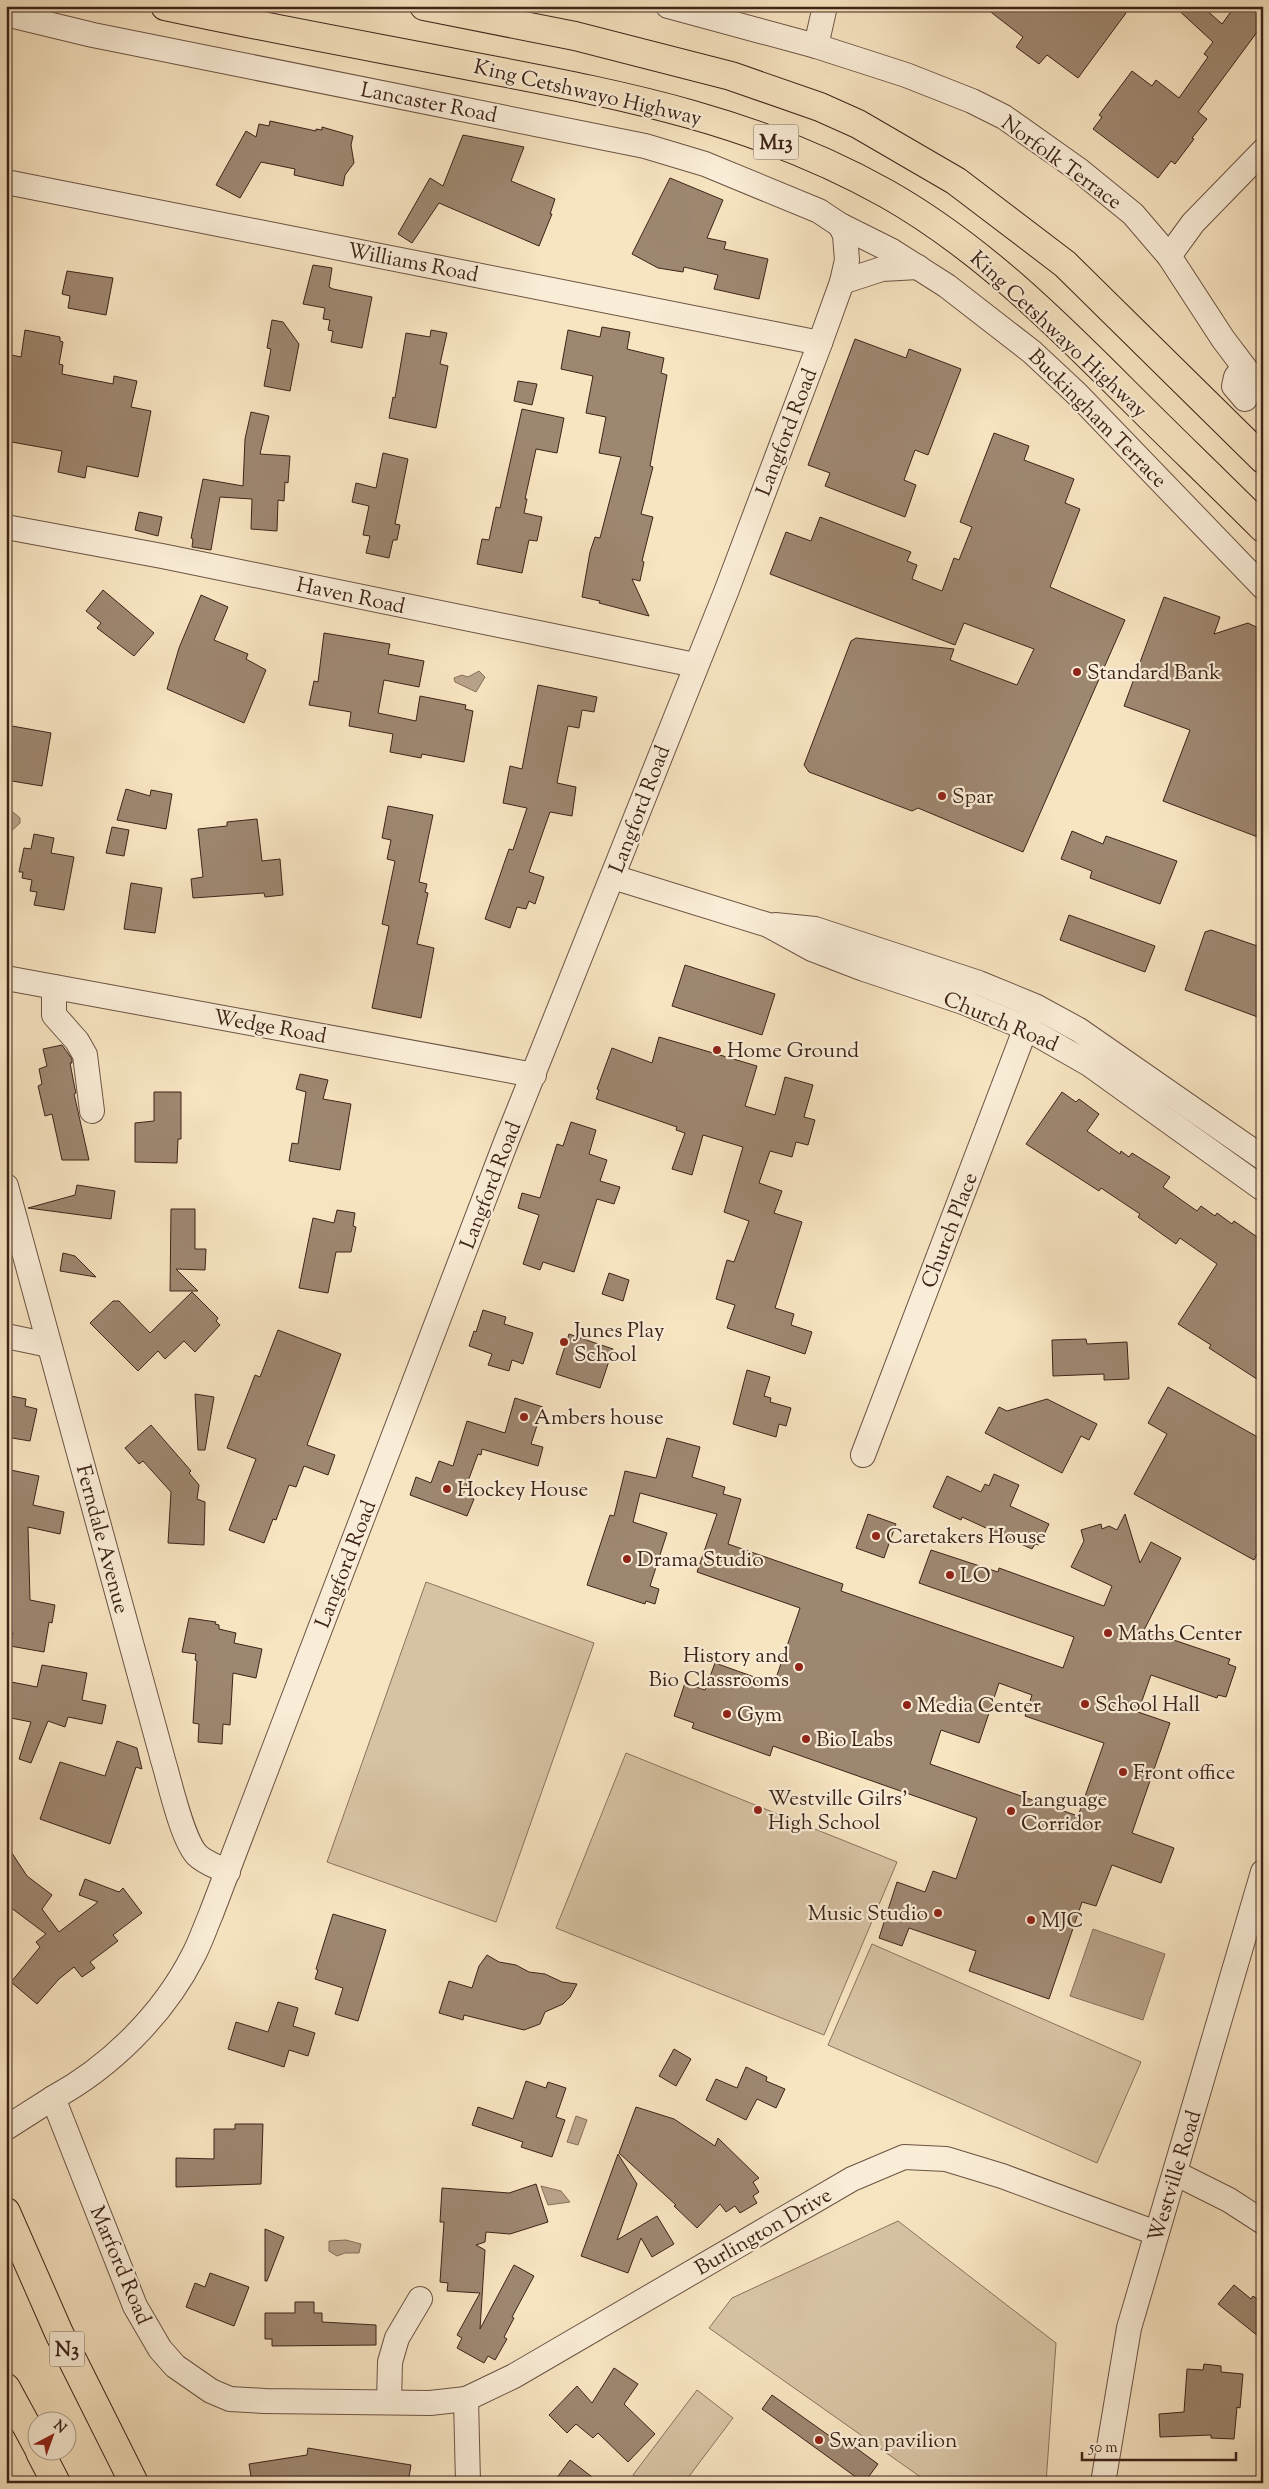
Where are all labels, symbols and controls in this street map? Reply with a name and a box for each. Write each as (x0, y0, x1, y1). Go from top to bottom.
street label: King Cetshwayo Highway (471, 53, 705, 135)
street label: Lancaster Road (358, 76, 500, 132)
street label: Norfolk Terrace (994, 109, 1128, 218)
road number: M13 (754, 124, 798, 160)
street label: Williams Road (345, 237, 481, 291)
street label: King Cetshwayo Highway (962, 245, 1154, 426)
street label: Buckingham Terrace (1020, 343, 1173, 496)
street label: Langford Road (750, 364, 826, 501)
street label: Haven Road (294, 571, 408, 623)
place label: Standard Bank (1087, 659, 1221, 689)
marker: Standard Bank (1071, 666, 1083, 678)
street label: Langford Road (603, 741, 679, 878)
place label: Spar (952, 783, 994, 813)
marker: Spar (936, 790, 948, 802)
street label: Church Road (938, 985, 1063, 1061)
street label: Wedge Road (211, 1003, 329, 1053)
place label: Home Ground (727, 1037, 859, 1067)
marker: Home Ground (711, 1044, 723, 1056)
street label: Langford Road (454, 1117, 530, 1254)
street label: Church Place (915, 1169, 987, 1293)
place label: Junes Play School (573, 1317, 665, 1371)
marker: Junes Play School (558, 1336, 570, 1348)
place label: Ambers house (534, 1404, 664, 1434)
marker: Ambers house (518, 1411, 530, 1423)
street label: Ferndale Avenue (67, 1462, 135, 1617)
place label: Hockey House (457, 1476, 588, 1506)
marker: Hockey House (441, 1483, 453, 1495)
street label: Langford Road (309, 1496, 385, 1633)
place label: Caretakers House (886, 1523, 1046, 1553)
marker: Caretakers House (870, 1530, 882, 1542)
place label: Drama Studio (637, 1546, 764, 1576)
marker: Drama Studio (621, 1553, 633, 1565)
place label: LO (960, 1562, 991, 1592)
marker: LO (944, 1569, 956, 1581)
place label: Maths Center (1118, 1620, 1242, 1650)
marker: Maths Center (1102, 1627, 1114, 1639)
place label: History and Bio Classrooms (648, 1642, 789, 1696)
marker: History and Bio Classrooms (793, 1661, 805, 1673)
place label: School Hall (1095, 1691, 1200, 1721)
place label: Media Center (917, 1692, 1041, 1722)
marker: School Hall (1079, 1698, 1091, 1710)
marker: Media Center (901, 1699, 913, 1711)
place label: Gym (737, 1701, 782, 1731)
marker: Gym (721, 1708, 733, 1720)
place label: Bio Labs (816, 1726, 893, 1756)
marker: Bio Labs (800, 1733, 812, 1745)
place label: Front office (1133, 1759, 1235, 1789)
marker: Front office (1117, 1766, 1129, 1778)
place label: Westville Gilrs' High School (768, 1785, 908, 1839)
place label: Language Corridor (1021, 1786, 1107, 1840)
marker: Westville Gilrs' High School (752, 1804, 764, 1816)
marker: Language Corridor (1005, 1805, 1017, 1817)
place label: Music Studio (808, 1900, 928, 1930)
marker: Music Studio (932, 1907, 944, 1919)
place label: MJC (1041, 1907, 1083, 1937)
marker: MJC (1025, 1914, 1037, 1926)
street label: Westville Road (1142, 2107, 1210, 2246)
street label: Burlington Drive (690, 2181, 838, 2284)
street label: Marford Road (81, 2202, 158, 2330)
road number: N3 (50, 2332, 84, 2366)
north arrow (28, 2412, 78, 2462)
text: N (48, 2416, 70, 2439)
place label: Swan pavilion (829, 2427, 957, 2457)
scale bar (1082, 2429, 1235, 2461)
marker: Swan pavilion (813, 2434, 825, 2446)
text: 50 m (1088, 2438, 1118, 2459)

